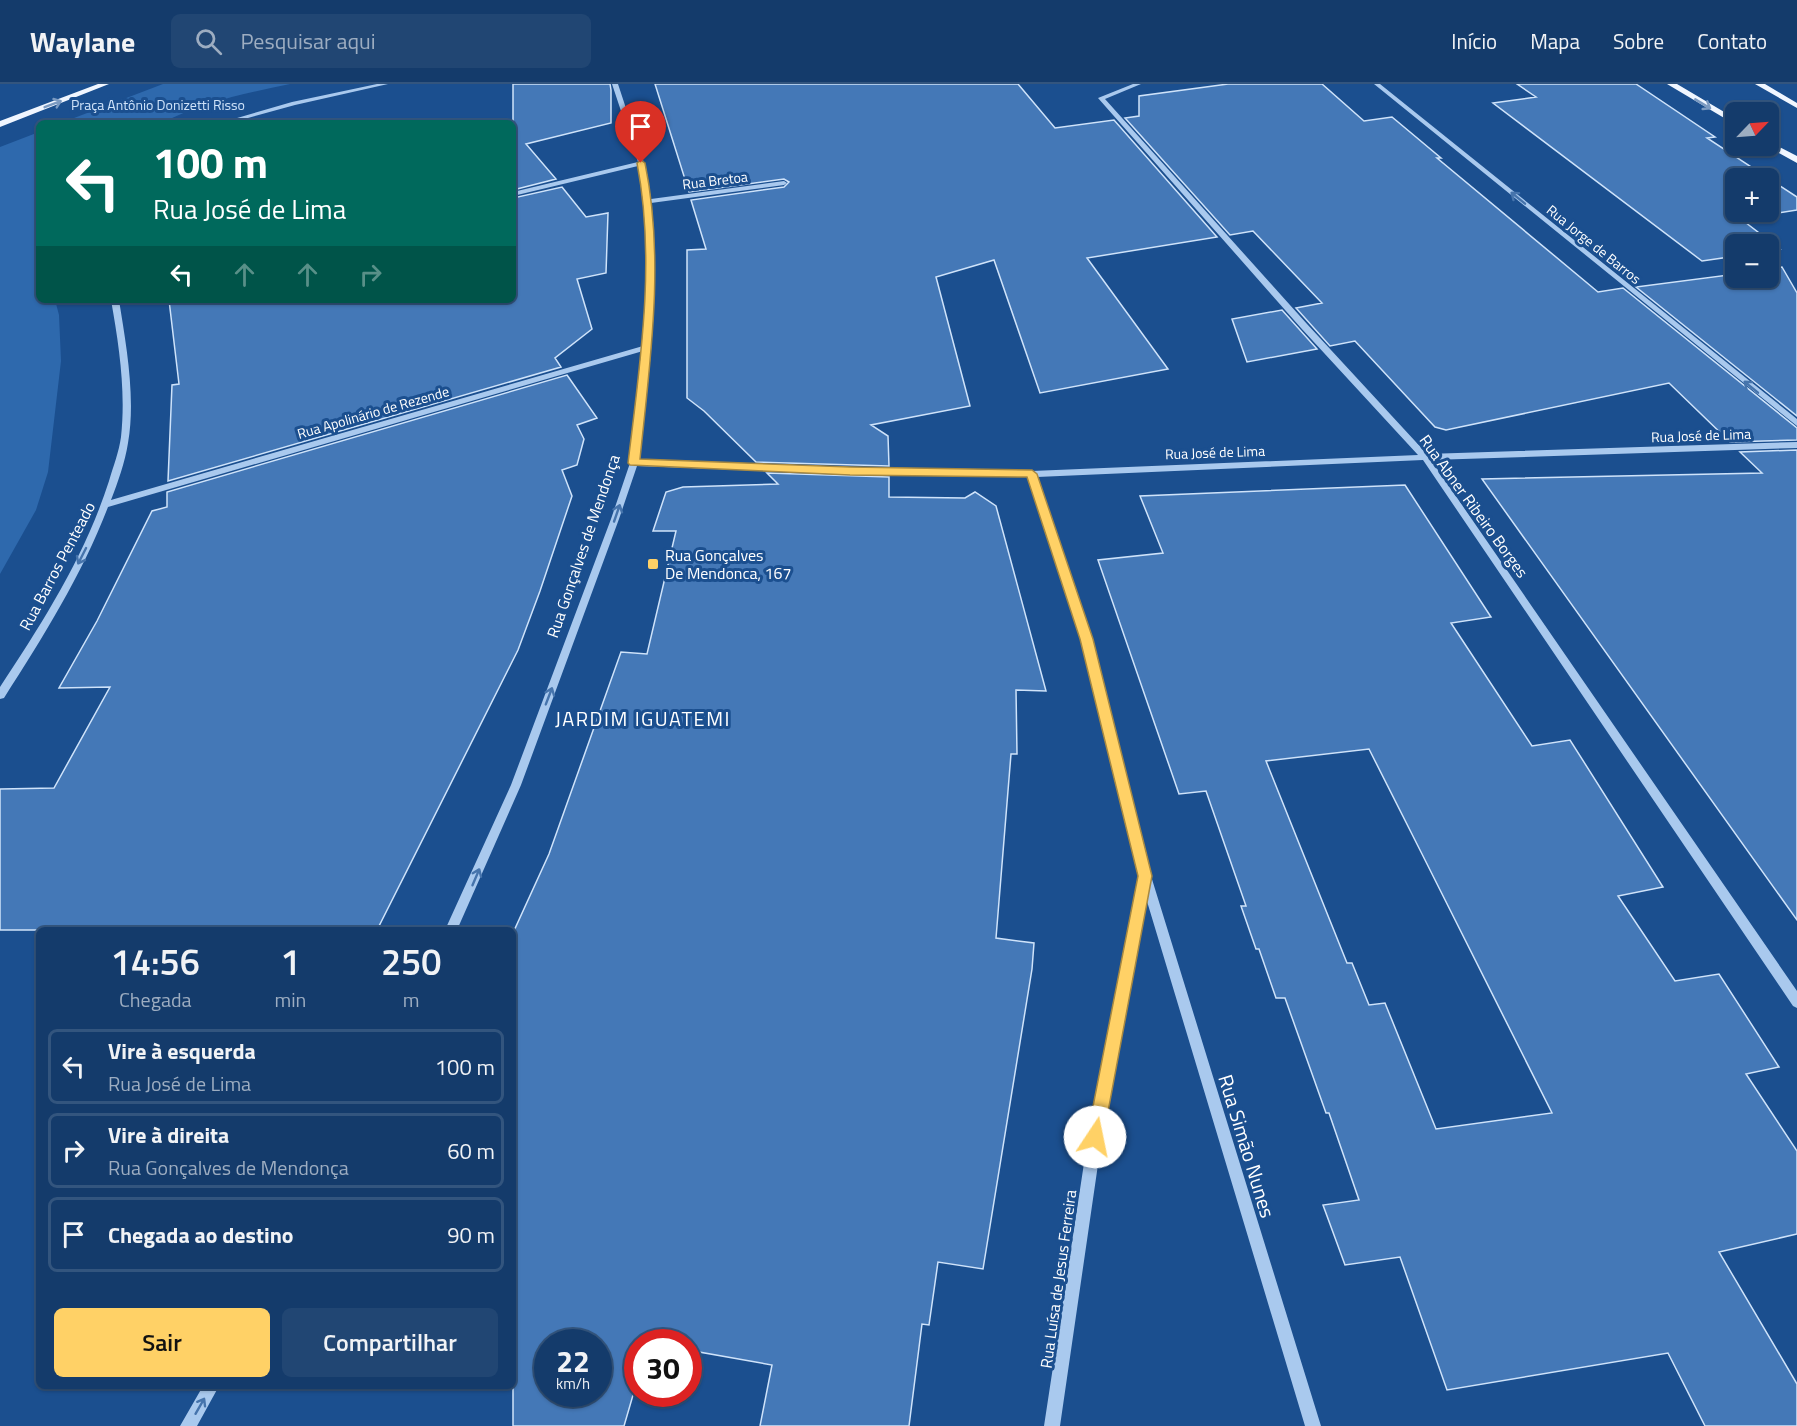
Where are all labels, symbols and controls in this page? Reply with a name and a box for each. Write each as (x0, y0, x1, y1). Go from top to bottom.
search box (171, 14, 591, 68)
text: Waylane (30, 20, 135, 63)
text: Pesquisar aqui (240, 24, 376, 58)
icon: search (192, 25, 225, 58)
text: Início (1451, 25, 1497, 57)
text: Mapa (1530, 25, 1580, 57)
text: Sobre (1613, 25, 1664, 57)
text: Contato (1697, 25, 1767, 57)
park label: Praça Antônio Donizetti Risso (71, 94, 245, 115)
one-way arrow (43, 98, 62, 109)
one-way arrow (1694, 98, 1711, 110)
pin (615, 101, 666, 163)
north arrow (1725, 102, 1779, 156)
map controls (1725, 102, 1779, 288)
icon: arrive (624, 110, 657, 143)
text: 100 m (153, 130, 268, 194)
icon: left (54, 144, 132, 222)
street label: Rua Bretoa (681, 166, 749, 194)
button: + (1725, 168, 1779, 222)
text: Rua José de Lima (153, 188, 346, 229)
one-way arrow (1510, 192, 1526, 205)
street label: Rua Jorge de Barros (1542, 199, 1646, 289)
button: − (1725, 234, 1779, 288)
icon: left (165, 258, 198, 291)
icon: ahead (228, 258, 261, 291)
icon: ahead (291, 258, 324, 291)
icon: right (354, 258, 387, 291)
street label: Rua Apolinário de Rezende (295, 380, 451, 444)
one-way arrow (1744, 380, 1760, 393)
street label: Rua José de Lima (1651, 423, 1751, 447)
street label: Rua Abner Ribeiro Borges (1414, 429, 1534, 583)
street label: Rua José de Lima (1165, 440, 1265, 464)
street label: Rua Gonçalves de Mendonça (540, 451, 626, 641)
street label: Rua Barros Penteado (13, 497, 101, 635)
one-way arrow (612, 504, 623, 523)
place label: Rua Gonçalves De Mendonca, 167 (665, 543, 791, 585)
one-way arrow (75, 547, 87, 565)
marker: Rua Gonçalves De Mendonca, 167 (646, 557, 660, 571)
one-way arrow (544, 687, 555, 706)
district label: JARDIM IGUATEMI (555, 703, 731, 734)
one-way arrow (471, 868, 482, 887)
text: 14:56 (111, 934, 200, 989)
text: 1 (280, 934, 300, 989)
text: 250 (381, 934, 441, 989)
text: Chegada (119, 984, 192, 1015)
text: min (274, 984, 306, 1015)
text: m (403, 984, 419, 1015)
text: Vire à esquerda (108, 1034, 256, 1068)
icon: left (57, 1050, 90, 1083)
text: 100 m (435, 1050, 495, 1084)
text: Rua José de Lima (108, 1068, 251, 1099)
street label: Rua Simão Nunes (1210, 1070, 1284, 1222)
position arrow (1063, 1105, 1127, 1169)
text: Vire à direita (108, 1118, 229, 1152)
icon: right (57, 1134, 90, 1167)
text: 60 m (447, 1134, 495, 1168)
text: Rua Gonçalves de Mendonça (108, 1152, 349, 1183)
street label: Rua Luísa de Jesus Ferreira (1034, 1188, 1082, 1370)
icon: arrive (57, 1218, 90, 1251)
text: Chegada ao destino (108, 1218, 294, 1252)
text: 90 m (447, 1218, 495, 1252)
button: Sair (54, 1308, 270, 1377)
button: Compartilhar (282, 1308, 498, 1377)
speed limit sign: 30 (624, 1329, 702, 1407)
text: 22 (556, 1338, 590, 1384)
text: km/h (556, 1372, 590, 1395)
one-way arrow (194, 1398, 206, 1415)

